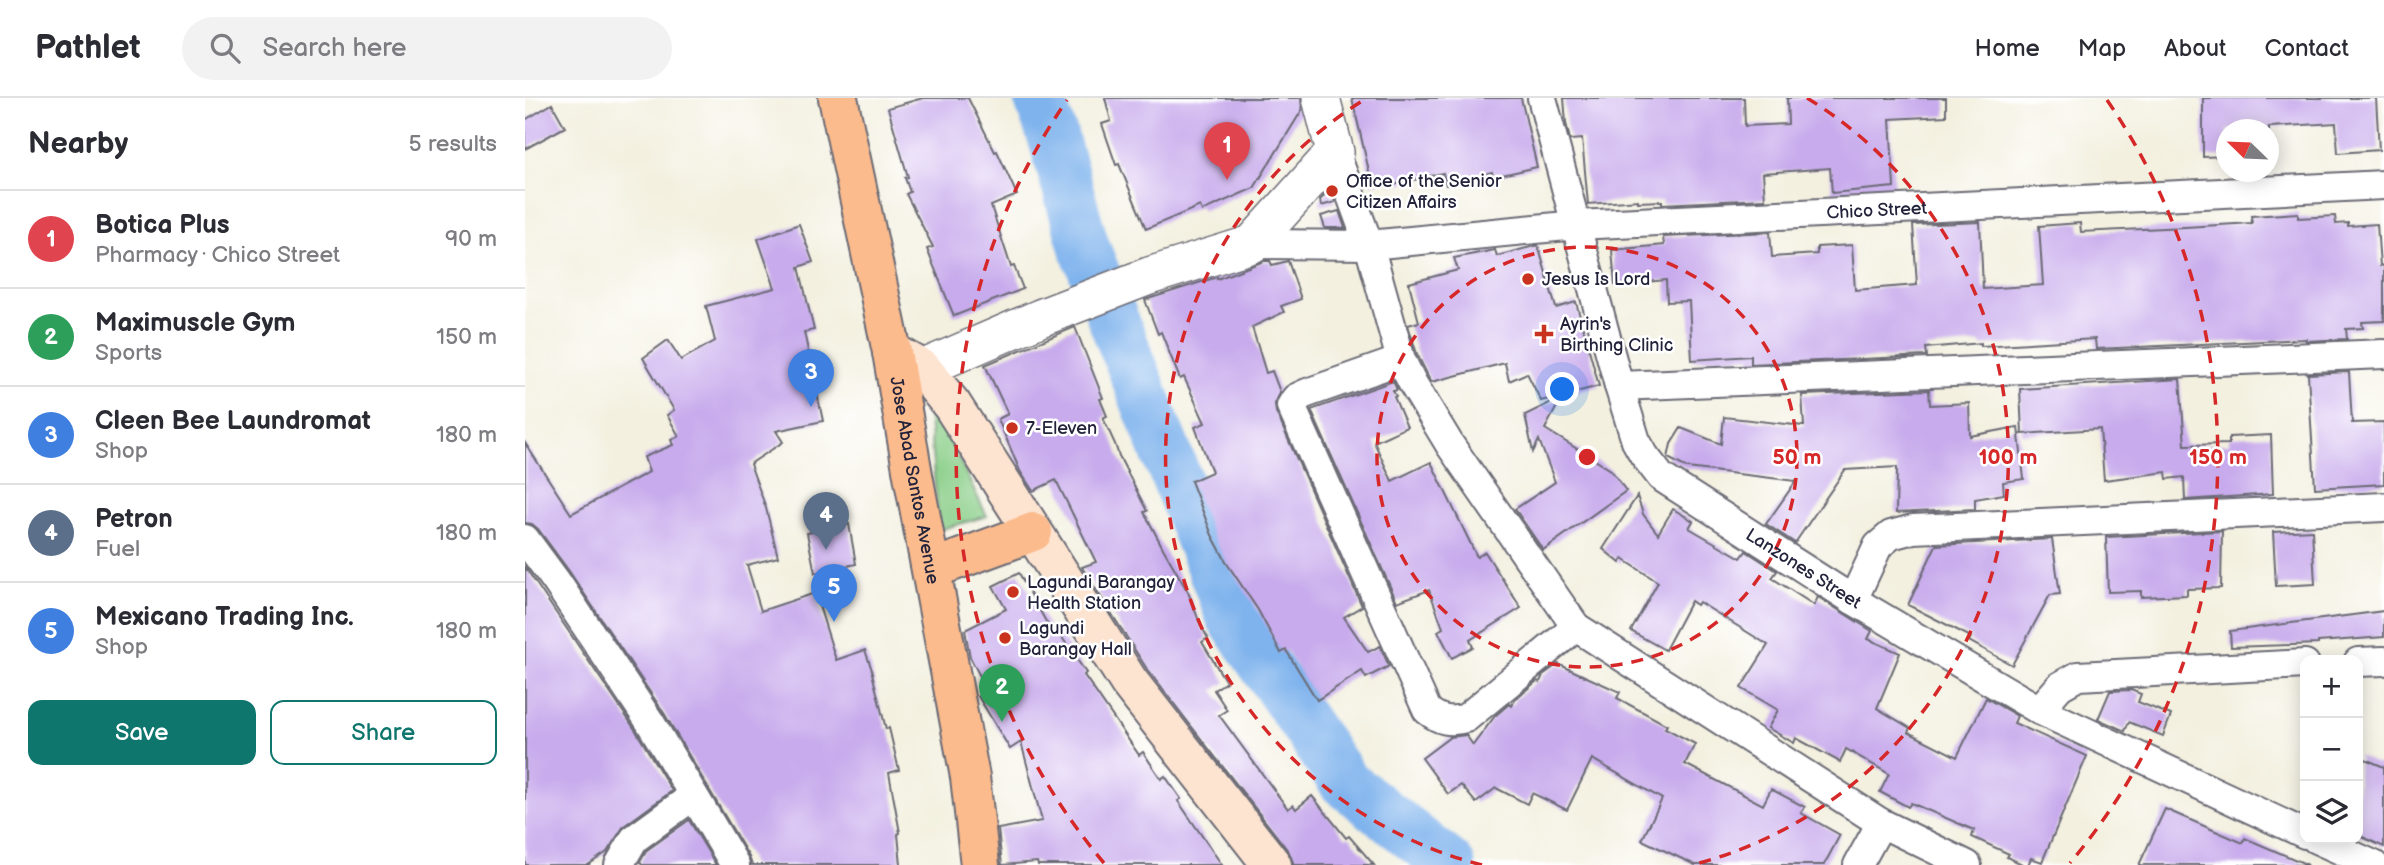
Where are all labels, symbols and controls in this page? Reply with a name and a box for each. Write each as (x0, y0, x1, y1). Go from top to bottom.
search box (182, 17, 672, 80)
text: Pathlet (35, 28, 140, 68)
icon: search (206, 29, 244, 67)
text: Search here (262, 33, 406, 64)
text: Home (1975, 34, 2040, 63)
text: Map (2078, 34, 2126, 63)
text: About (2164, 34, 2226, 63)
text: Contact (2264, 34, 2349, 63)
north arrow (2216, 119, 2279, 182)
pin: 1 (1204, 122, 1250, 180)
text: Nearby (28, 126, 128, 162)
text: 5 results (409, 130, 497, 158)
place label: Office of the Senior Citizen Affairs (1346, 171, 1502, 213)
marker: Office of the Senior Citizen Affairs (1324, 183, 1340, 199)
street label: Chico Street (1826, 198, 1928, 224)
text: Botica Plus (95, 210, 230, 241)
text: 1 (46, 225, 56, 253)
text: 90 m (445, 225, 497, 253)
text: Pharmacy · Chico Street (95, 241, 340, 269)
place label: Jesus Is Lord (1542, 269, 1650, 290)
marker: Jesus Is Lord (1520, 271, 1536, 287)
text: Maximuscle Gym (95, 308, 296, 339)
place label: Ayrin's Birthing Clinic (1560, 314, 1673, 356)
text: 2 (44, 323, 58, 351)
text: 150 m (436, 323, 497, 351)
marker: Ayrin's Birthing Clinic (1534, 324, 1554, 344)
text: Sports (95, 339, 162, 367)
pin: 3 (788, 349, 834, 407)
your location (1545, 372, 1579, 406)
street label: Jose Abad Santos Avenue (885, 375, 943, 586)
text: Cleen Bee Laundromat (95, 406, 371, 437)
place label: 7-Eleven (1026, 418, 1097, 439)
marker: 7-Eleven (1004, 420, 1020, 436)
text: 3 (44, 421, 58, 449)
text: 180 m (436, 421, 497, 449)
text: Shop (95, 437, 148, 465)
centre of rings (1575, 445, 1599, 469)
text: 50 m (1773, 445, 1821, 470)
text: 100 m (1979, 445, 2037, 470)
text: 150 m (2189, 445, 2247, 470)
pin: 4 (803, 492, 849, 550)
text: Petron (95, 504, 173, 535)
text: 4 (44, 519, 58, 547)
text: 180 m (436, 519, 497, 547)
street label: Lanzones Street (1742, 524, 1865, 614)
text: Fuel (95, 535, 140, 563)
pin: 5 (811, 564, 857, 622)
place label: Lagundi Barangay Health Station (1027, 572, 1176, 614)
marker: Lagundi Barangay Health Station (1005, 584, 1021, 600)
text: Mexicano Trading Inc. (95, 602, 354, 633)
text: 5 (44, 617, 58, 645)
text: 180 m (436, 617, 497, 645)
place label: Lagundi Barangay Hall (1019, 618, 1132, 660)
marker: Lagundi Barangay Hall (997, 630, 1013, 646)
text: Shop (95, 633, 148, 661)
map controls (2300, 655, 2363, 844)
button: + (2300, 655, 2363, 718)
pin: 2 (979, 664, 1025, 722)
button: Save (28, 700, 256, 765)
button: Share (270, 700, 497, 765)
button: − (2300, 718, 2363, 781)
button: layers (2300, 781, 2363, 844)

